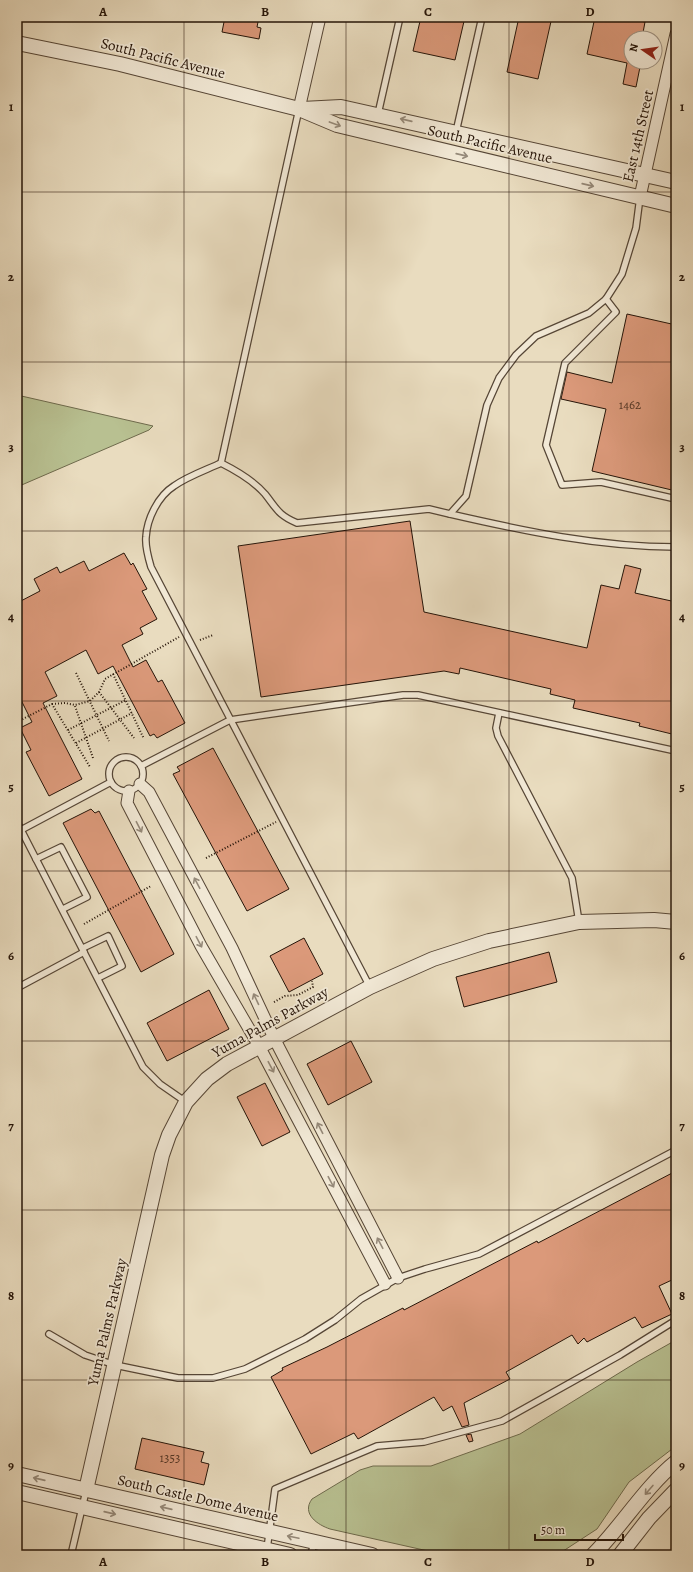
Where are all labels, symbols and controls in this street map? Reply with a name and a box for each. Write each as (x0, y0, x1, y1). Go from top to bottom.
text: A (98, 3, 108, 20)
text: B (261, 3, 269, 20)
text: C (424, 3, 432, 20)
text: D (585, 3, 595, 20)
north arrow (623, 30, 663, 70)
street label: South Pacific Avenue (99, 33, 228, 83)
text: N (626, 42, 642, 53)
street label: East 14th Street (618, 88, 658, 184)
text: 1 (9, 98, 14, 115)
text: 1 (680, 98, 685, 115)
one-way arrow (400, 116, 413, 124)
street label: South Pacific Avenue (426, 120, 555, 168)
one-way arrow (329, 121, 341, 129)
one-way arrow (455, 151, 468, 159)
one-way arrow (581, 181, 594, 189)
text: 2 (8, 268, 15, 285)
text: 2 (679, 268, 686, 285)
house number: 1462 (619, 396, 641, 413)
text: 3 (8, 438, 14, 455)
text: 3 (679, 438, 685, 455)
text: 4 (8, 608, 14, 625)
text: 4 (679, 608, 685, 625)
text: 5 (8, 778, 14, 795)
text: 5 (679, 778, 685, 795)
one-way arrow (136, 821, 144, 833)
one-way arrow (193, 877, 200, 889)
one-way arrow (196, 936, 203, 948)
text: 6 (8, 947, 14, 964)
text: 6 (679, 947, 685, 964)
street label: Yuma Palms Parkway (207, 982, 332, 1063)
one-way arrow (252, 993, 259, 1005)
one-way arrow (267, 1061, 275, 1073)
text: 7 (8, 1117, 14, 1134)
text: 7 (679, 1117, 685, 1134)
one-way arrow (316, 1122, 323, 1134)
one-way arrow (328, 1176, 336, 1188)
one-way arrow (376, 1237, 383, 1249)
street label: Yuma Palms Parkway (82, 1256, 131, 1389)
text: 8 (8, 1287, 14, 1304)
text: 8 (679, 1287, 685, 1304)
house number: 1353 (160, 1449, 180, 1466)
text: 9 (8, 1457, 14, 1474)
text: 9 (679, 1457, 685, 1474)
street label: South Castle Dome Avenue (115, 1470, 281, 1526)
one-way arrow (33, 1475, 46, 1483)
one-way arrow (645, 1485, 654, 1495)
one-way arrow (160, 1504, 173, 1512)
one-way arrow (103, 1510, 116, 1518)
scale bar (535, 1516, 623, 1542)
text: 50 m (541, 1522, 565, 1538)
one-way arrow (287, 1533, 300, 1541)
text: A (98, 1553, 108, 1570)
text: B (261, 1553, 269, 1570)
text: C (424, 1553, 432, 1570)
text: D (585, 1553, 595, 1570)

